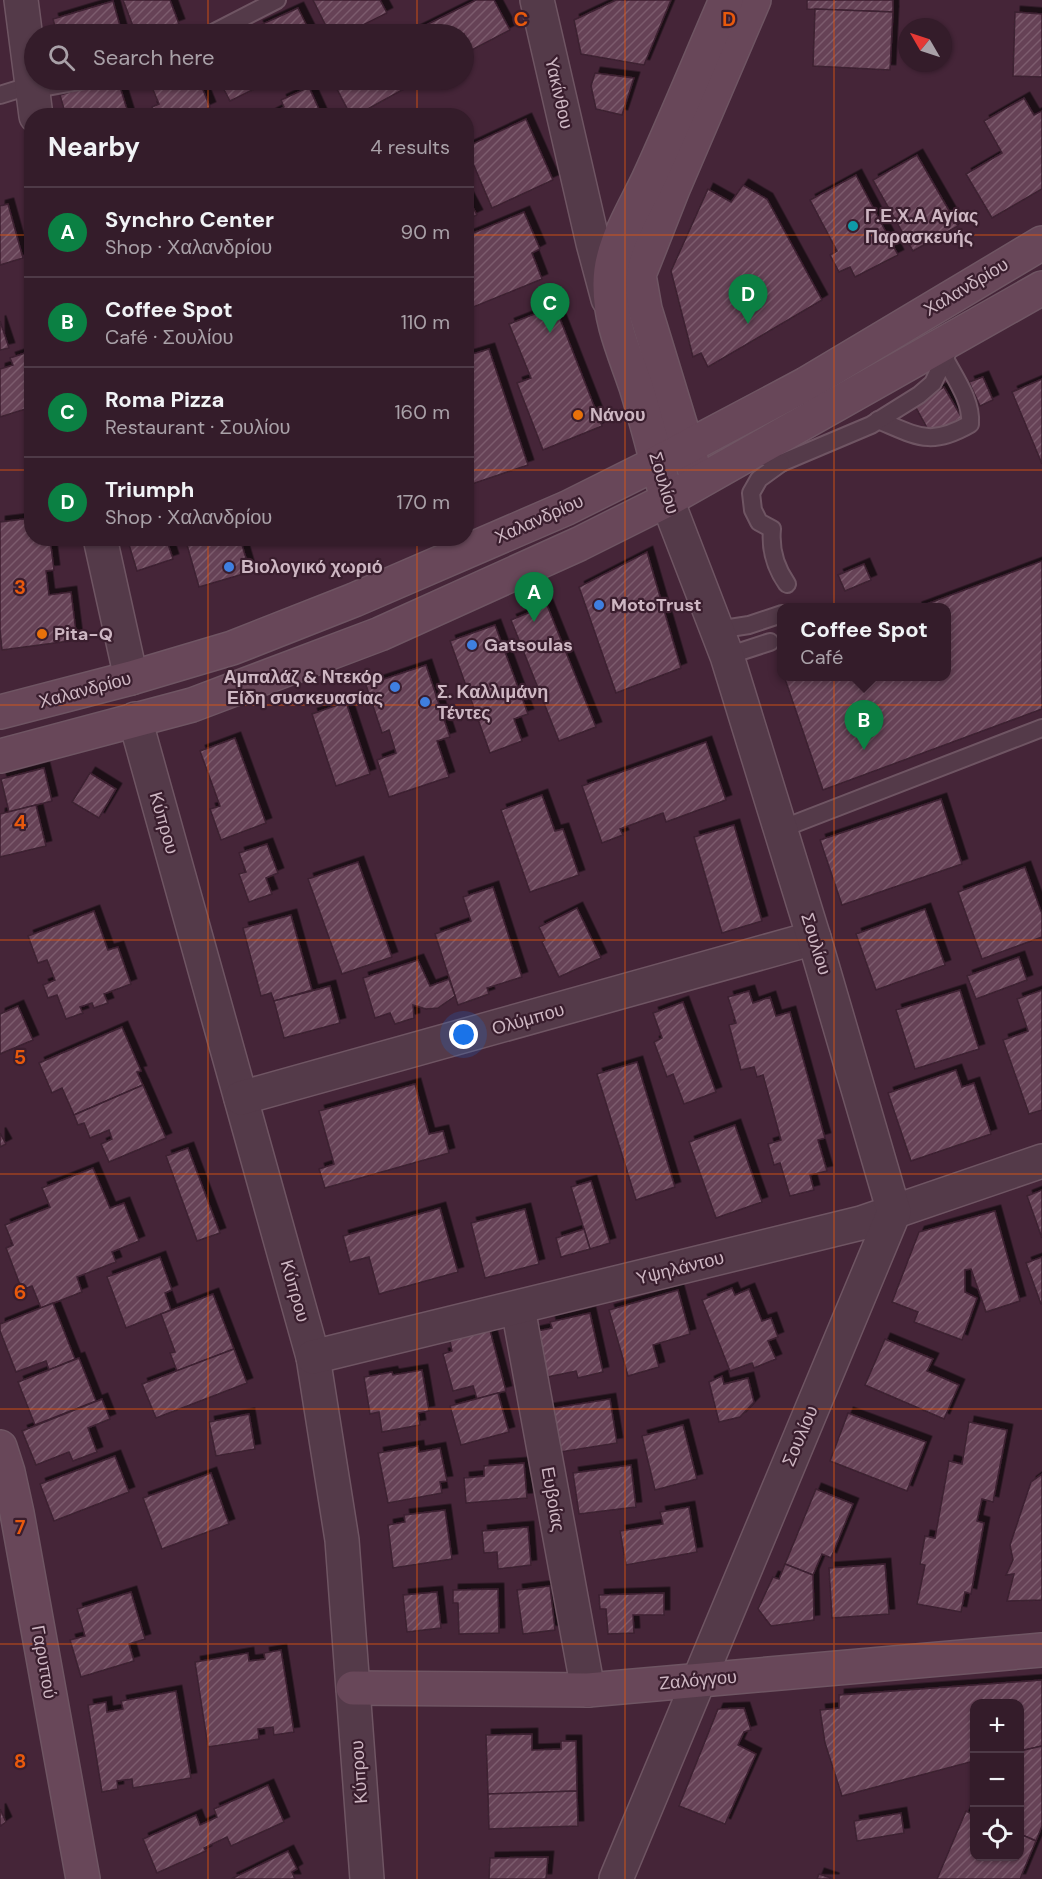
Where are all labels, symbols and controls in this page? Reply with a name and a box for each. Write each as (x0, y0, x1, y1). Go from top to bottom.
text: C (514, 6, 528, 32)
text: D (722, 6, 736, 32)
north arrow (898, 18, 952, 72)
search box (24, 24, 474, 90)
icon: search (45, 41, 78, 74)
text: Search here (93, 43, 214, 72)
street label: Υακίνθου (539, 55, 579, 131)
text: Nearby (48, 130, 140, 164)
text: 4 results (370, 134, 450, 160)
place label: Γ.Ε.Χ.Α Αγίας Παρασκευής (865, 204, 978, 249)
text: Synchro Center (105, 205, 274, 234)
text: A (60, 219, 75, 245)
text: 90 m (401, 219, 450, 245)
marker: Γ.Ε.Χ.Α Αγίας Παρασκευής (846, 219, 860, 233)
text: Shop · Χαλανδρίου (105, 234, 272, 260)
street label: Χαλανδρίου (919, 252, 1013, 322)
pin: D (728, 274, 768, 324)
pin: C (530, 284, 570, 333)
text: Coffee Spot (105, 295, 232, 324)
text: B (61, 309, 74, 335)
text: 110 m (401, 309, 450, 335)
text: Café · Σουλίου (105, 324, 234, 350)
text: Roma Pizza (105, 385, 224, 414)
text: C (60, 399, 75, 425)
text: 160 m (394, 399, 450, 425)
place label: Νάνου (590, 403, 646, 427)
marker: Νάνου (571, 408, 585, 422)
text: Restaurant · Σουλίου (105, 414, 291, 440)
street label: Σουλίου (643, 449, 685, 517)
text: Triumph (105, 475, 194, 504)
text: D (60, 489, 75, 515)
text: 170 m (397, 489, 450, 515)
street label: Χαλανδρίου (491, 489, 587, 549)
text: Shop · Χαλανδρίου (105, 504, 272, 530)
place label: Βιολογικό χωριό (241, 555, 383, 579)
marker: Βιολογικό χωριό (222, 560, 236, 574)
pin: A (514, 572, 554, 622)
text: 3 (14, 574, 26, 600)
place label: MotoTrust (611, 593, 702, 617)
marker: MotoTrust (592, 598, 606, 612)
popup (777, 603, 951, 681)
text: Coffee Spot (800, 615, 928, 644)
place label: Pita-Q (54, 622, 113, 646)
marker: Pita-Q (35, 627, 49, 641)
place label: Gatsoulas (484, 633, 573, 657)
marker: Gatsoulas (465, 638, 479, 652)
text: Café (800, 644, 843, 670)
place label: Αμπαλάζ & Ντεκόρ Είδη συσκευασίας (223, 665, 383, 710)
street label: Χαλανδρίου (36, 666, 134, 714)
marker: Αμπαλάζ & Ντεκόρ Είδη συσκευασίας (388, 680, 402, 694)
place label: Σ. Καλλιμάνη Τέντες (437, 680, 548, 725)
marker: Σ. Καλλιμάνη Τέντες (418, 695, 432, 709)
pin: B (844, 700, 884, 750)
street label: Κύπρου (144, 789, 184, 857)
text: 4 (14, 809, 27, 835)
street label: Σουλίου (795, 910, 837, 978)
street label: Ολύμπου (489, 997, 567, 1041)
your location (449, 1020, 478, 1049)
text: 5 (14, 1044, 26, 1070)
street label: Υψηλάντου (634, 1246, 726, 1290)
street label: Κύπρου (275, 1257, 315, 1325)
text: 6 (14, 1279, 26, 1305)
street label: Σουλίου (776, 1402, 824, 1470)
street label: Ευβοίας (536, 1465, 571, 1534)
text: 7 (15, 1514, 26, 1540)
street label: Γαρυττού (26, 1623, 62, 1701)
street label: Ζαλόγγου (658, 1665, 738, 1695)
map controls (970, 1699, 1024, 1861)
button: + (970, 1699, 1024, 1753)
street label: Κύπρου (345, 1739, 373, 1805)
text: 8 (14, 1748, 26, 1774)
button: − (970, 1753, 1024, 1807)
button: locate (970, 1807, 1024, 1861)

